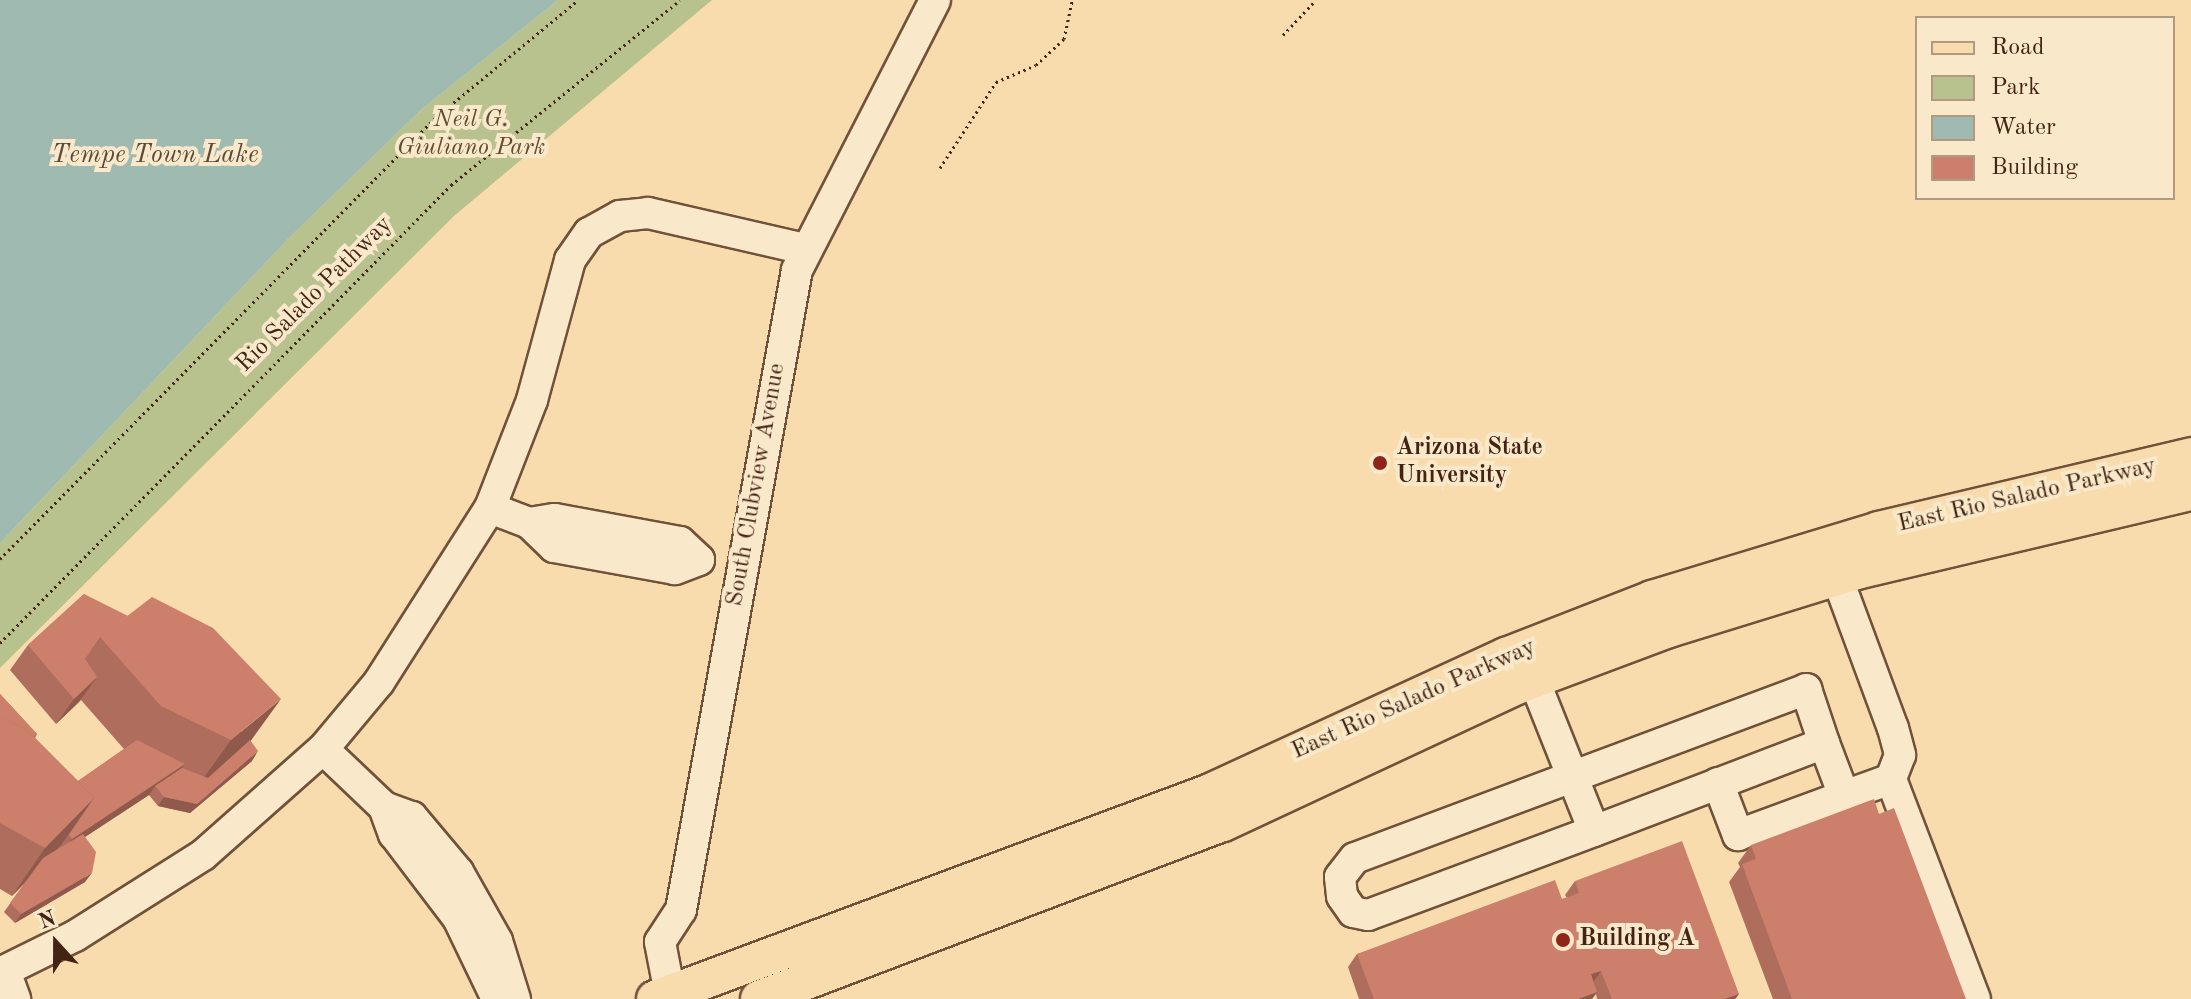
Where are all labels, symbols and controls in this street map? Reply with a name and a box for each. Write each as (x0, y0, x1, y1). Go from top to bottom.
legend (1915, 16, 2175, 200)
text: Road (1991, 36, 2044, 60)
text: Park (1991, 76, 2040, 100)
park label: Neil G. Giuliano Park (397, 107, 545, 163)
text: Water (1991, 116, 2056, 140)
water label: Tempe Town Lake (51, 140, 259, 172)
text: Building (1991, 156, 2078, 180)
street label: Rio Salado Pathway (231, 211, 399, 379)
street label: South Clubview Avenue (721, 361, 793, 609)
place label: Arizona State University (1396, 435, 1543, 491)
street label: East Rio Salado Parkway (1895, 452, 2159, 540)
marker: Arizona State University (1371, 454, 1389, 472)
street label: East Rio Salado Parkway (1288, 633, 1540, 767)
north arrow (16, 903, 96, 983)
text: N (36, 907, 59, 934)
place label: Building A (1579, 926, 1695, 954)
marker: Building A (1554, 931, 1572, 949)

